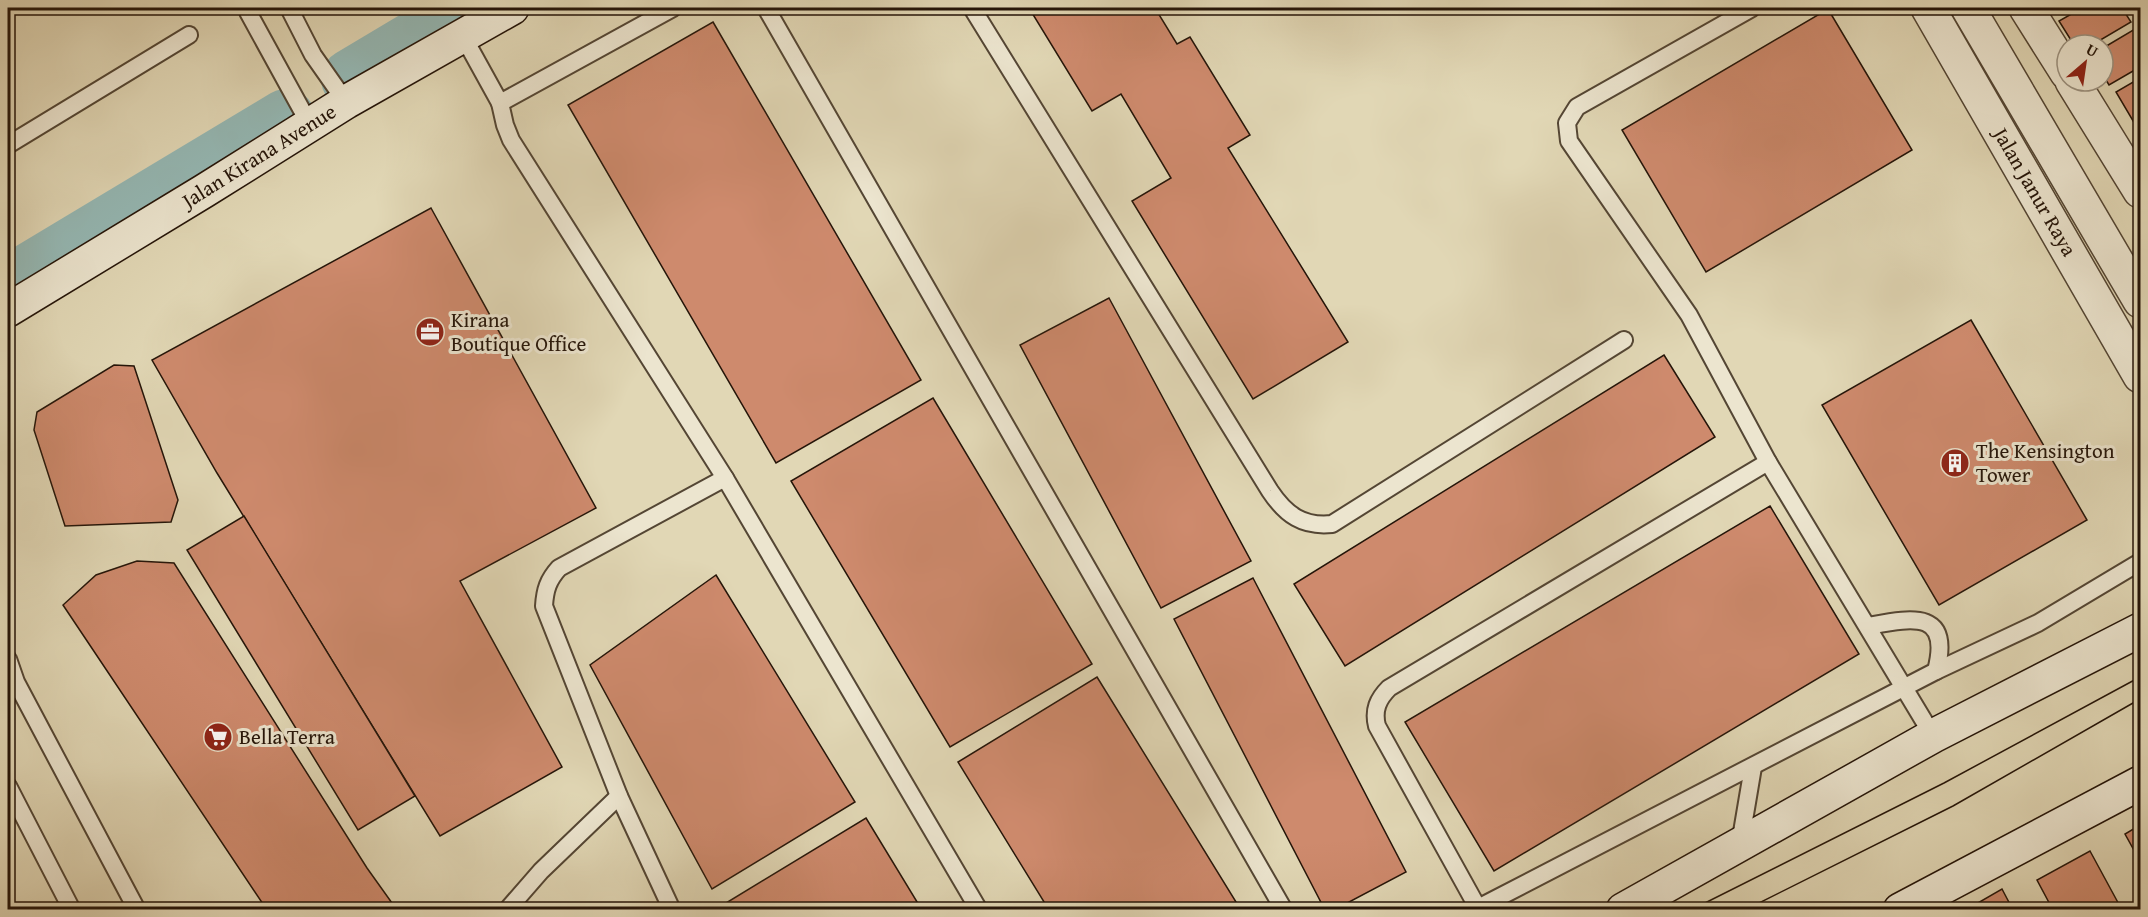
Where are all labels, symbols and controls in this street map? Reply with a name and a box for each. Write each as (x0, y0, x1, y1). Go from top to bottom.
north arrow (2055, 33, 2115, 93)
text: U (2082, 37, 2103, 63)
street label: Jalan Kirana Avenue (173, 96, 342, 217)
street label: Jalan Janur Raya (1985, 119, 2085, 262)
place label: Kirana Boutique Office (451, 304, 587, 359)
office icon: Kirana Boutique Office (414, 316, 446, 348)
place label: The Kensington Tower (1976, 435, 2115, 490)
building icon: The Kensington Tower (1939, 447, 1971, 479)
supermarket icon: Bella Terra (202, 721, 234, 753)
place label: Bella Terra (239, 721, 335, 752)

